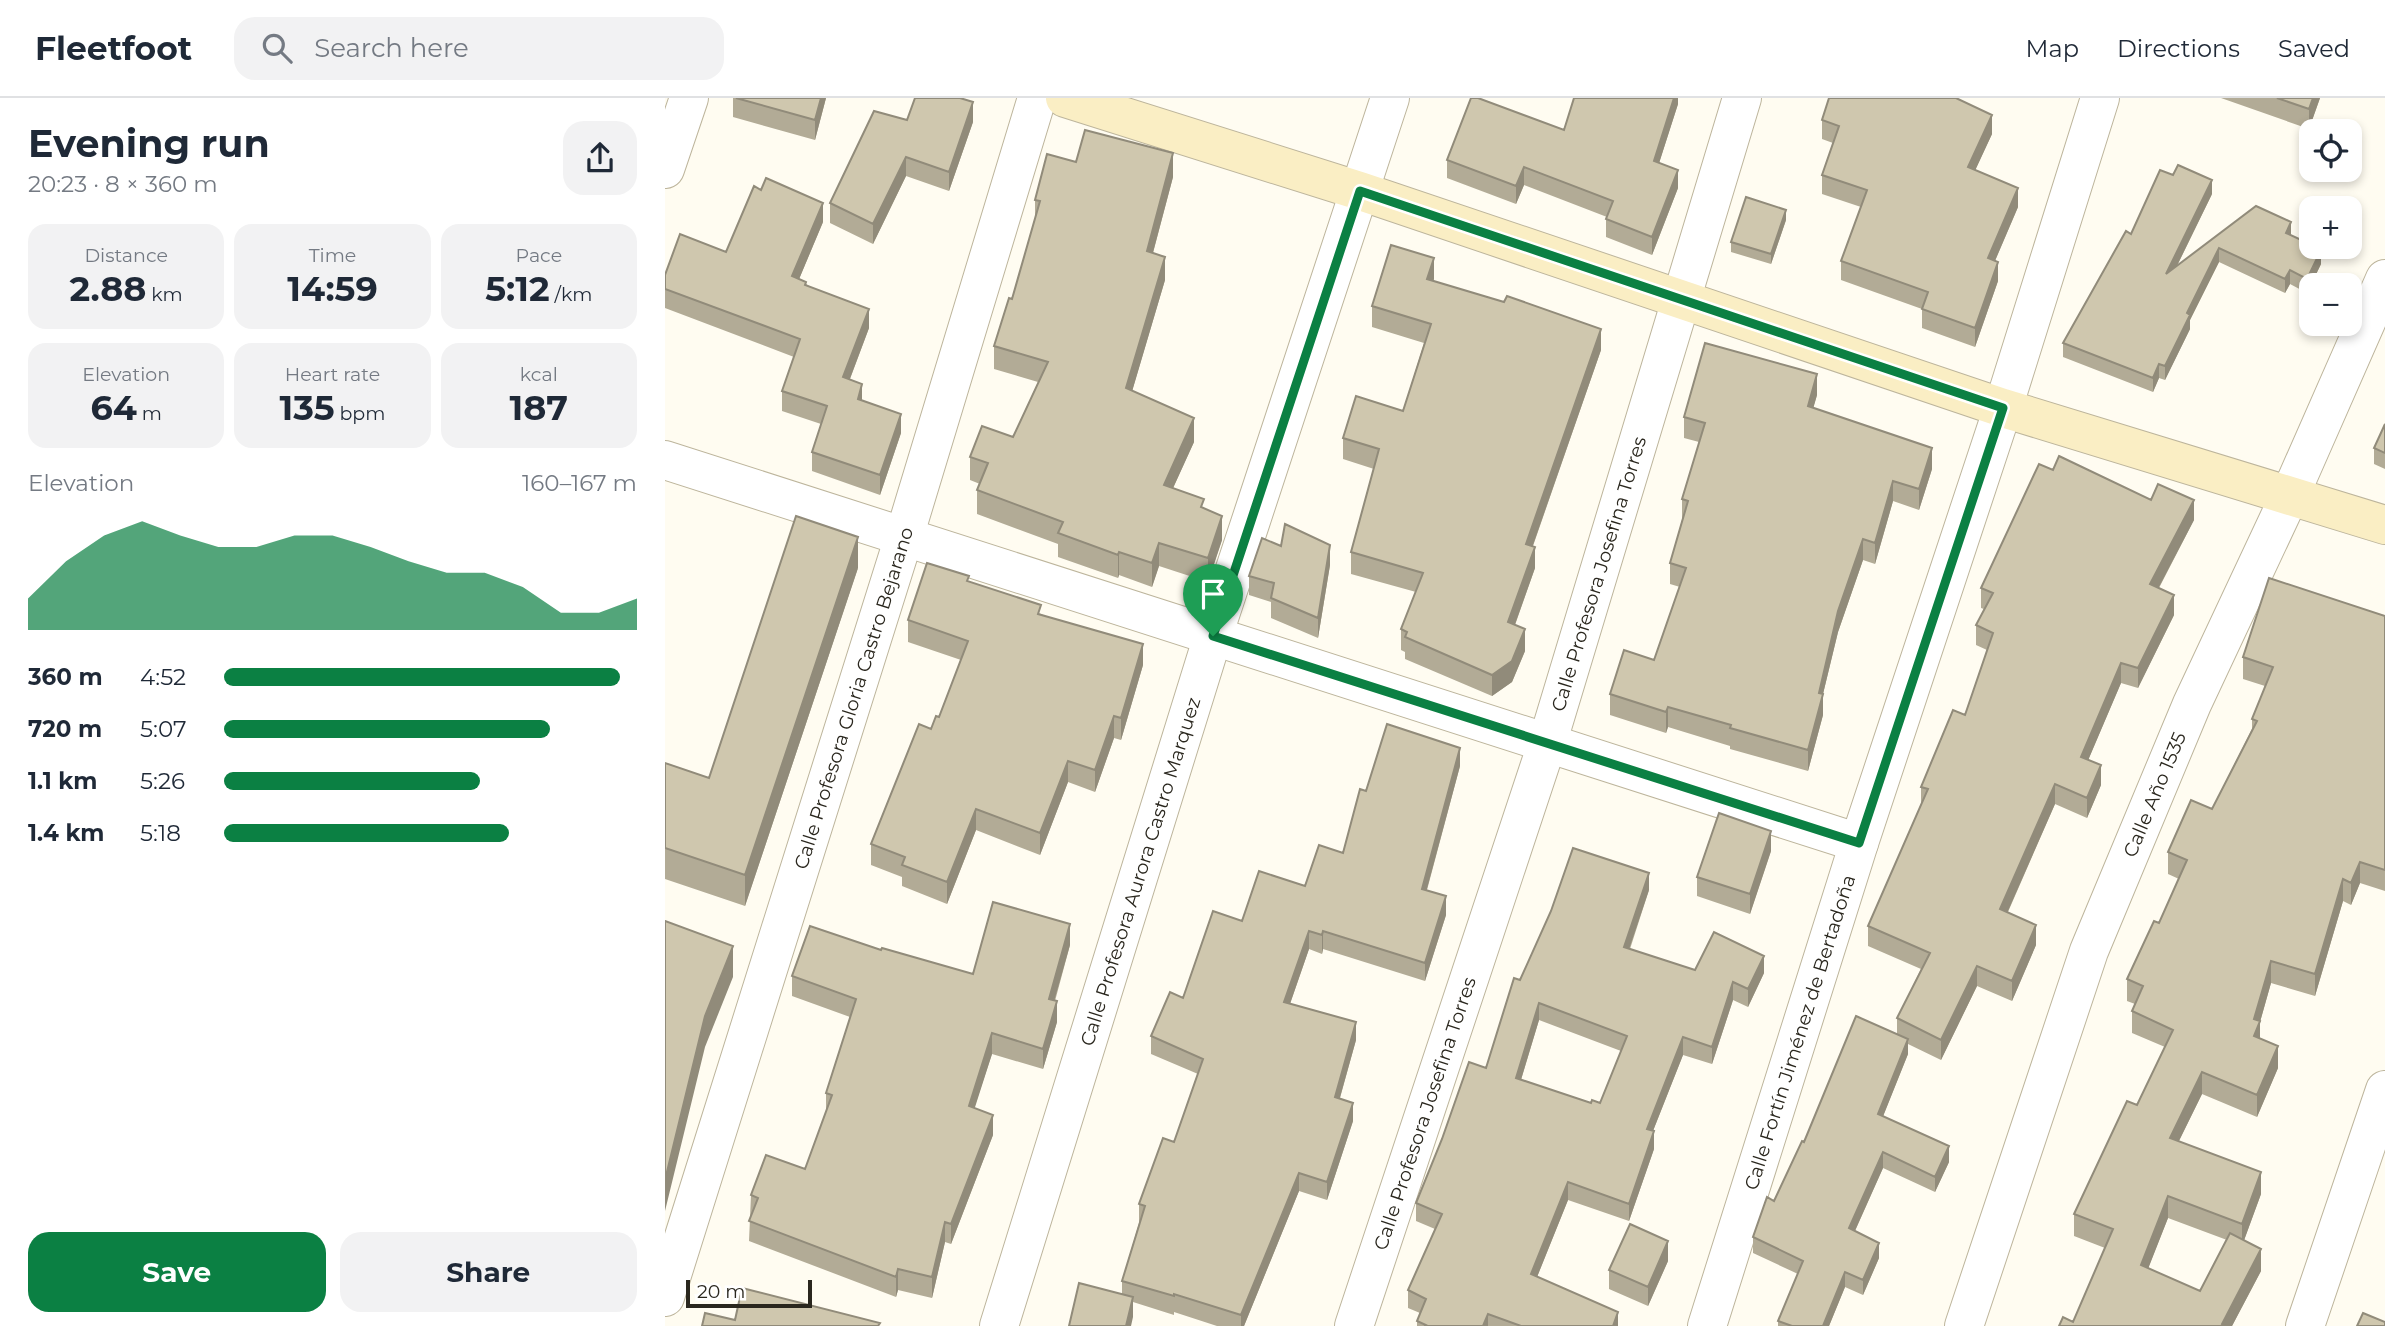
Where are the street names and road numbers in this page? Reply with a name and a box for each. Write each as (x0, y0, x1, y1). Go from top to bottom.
street label: Calle Profesora Josefina Torres (1547, 434, 1651, 714)
street label: Calle Profesora Gloria Castro Bejarano (789, 524, 918, 872)
street label: Calle Profesora Aurora Castro Marquez (1076, 694, 1205, 1049)
street label: Calle Año 1535 (2118, 728, 2191, 861)
street label: Calle Fortín Jiménez de Bertadoña (1740, 872, 1860, 1193)
street label: Calle Profesora Josefina Torres (1369, 974, 1481, 1253)

